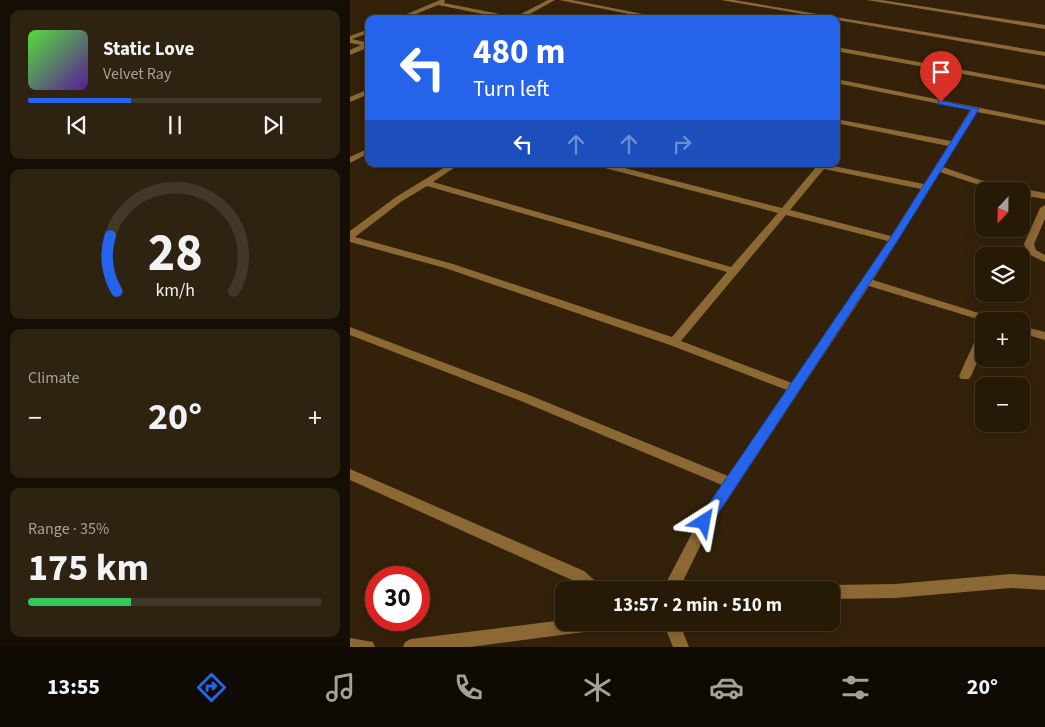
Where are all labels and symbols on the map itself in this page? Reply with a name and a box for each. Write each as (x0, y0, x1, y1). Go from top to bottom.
pin (920, 51, 962, 102)
north arrow (975, 182, 1030, 238)
position arrow (677, 495, 729, 547)
speed limit sign: 30 (365, 566, 430, 631)

